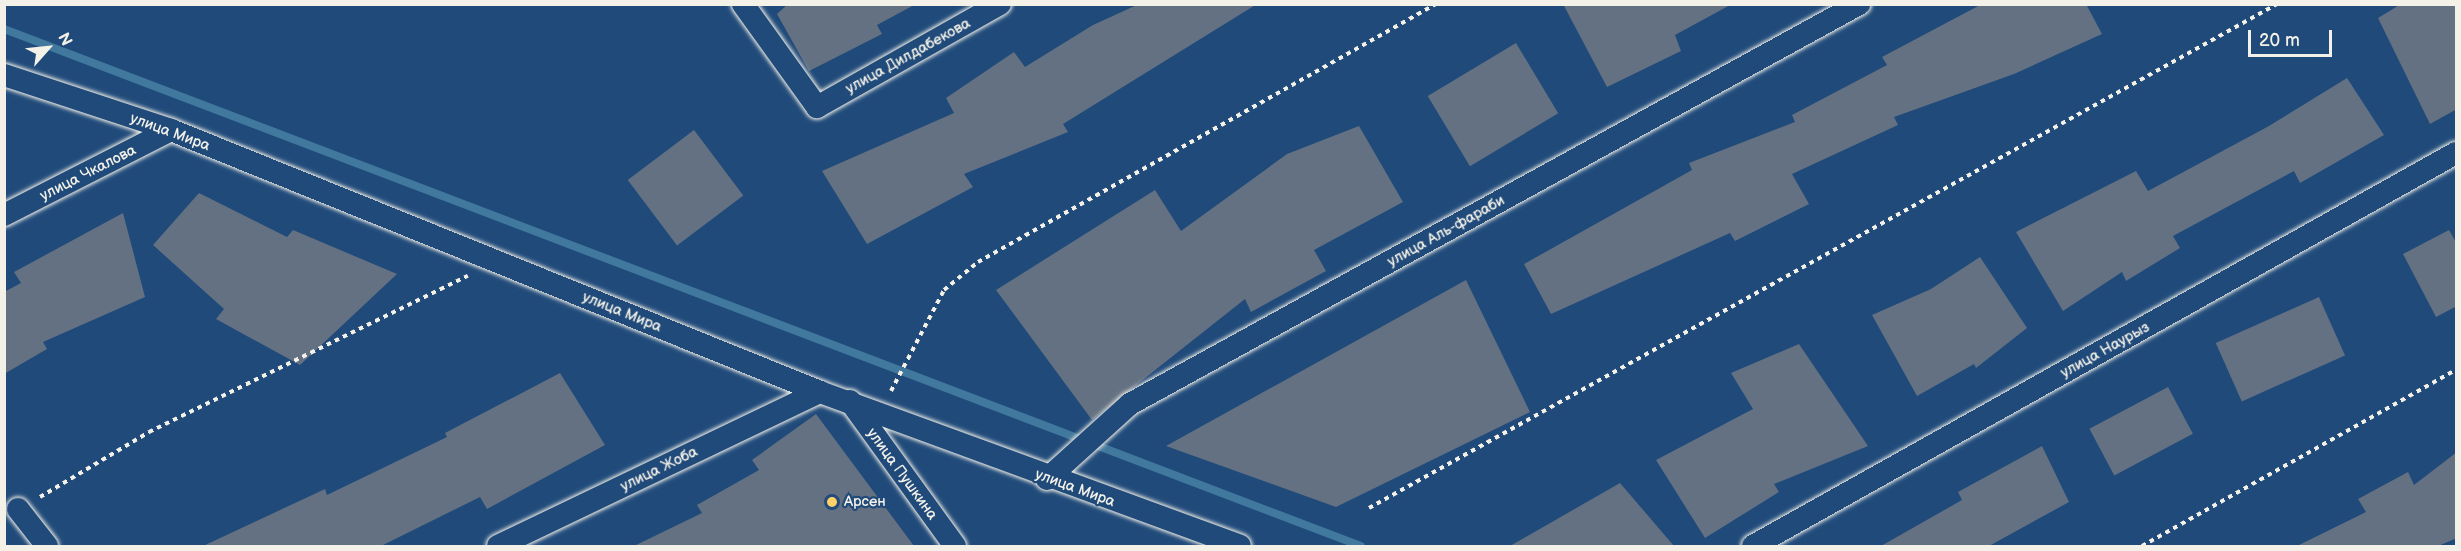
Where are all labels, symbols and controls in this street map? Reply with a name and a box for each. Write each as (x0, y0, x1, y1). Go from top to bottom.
street label: улица Дилдабекова (842, 14, 974, 98)
north arrow (18, 18, 78, 78)
scale bar (2251, 18, 2335, 56)
text: N (53, 30, 76, 49)
text: 20 m (2259, 30, 2300, 51)
street label: улица Мира (128, 109, 212, 155)
street label: улица Чкалова (37, 141, 139, 205)
street label: улица Аль-фараби (1384, 191, 1508, 271)
street label: улица Мира (580, 288, 664, 336)
street label: улица Наурыз (2057, 318, 2153, 382)
street label: улица Пушкина (863, 425, 941, 523)
street label: улица Жоба (617, 443, 701, 495)
street label: улица Мира (1033, 465, 1117, 511)
place label: Арсен (844, 493, 886, 511)
marker: Арсен (825, 495, 839, 509)

